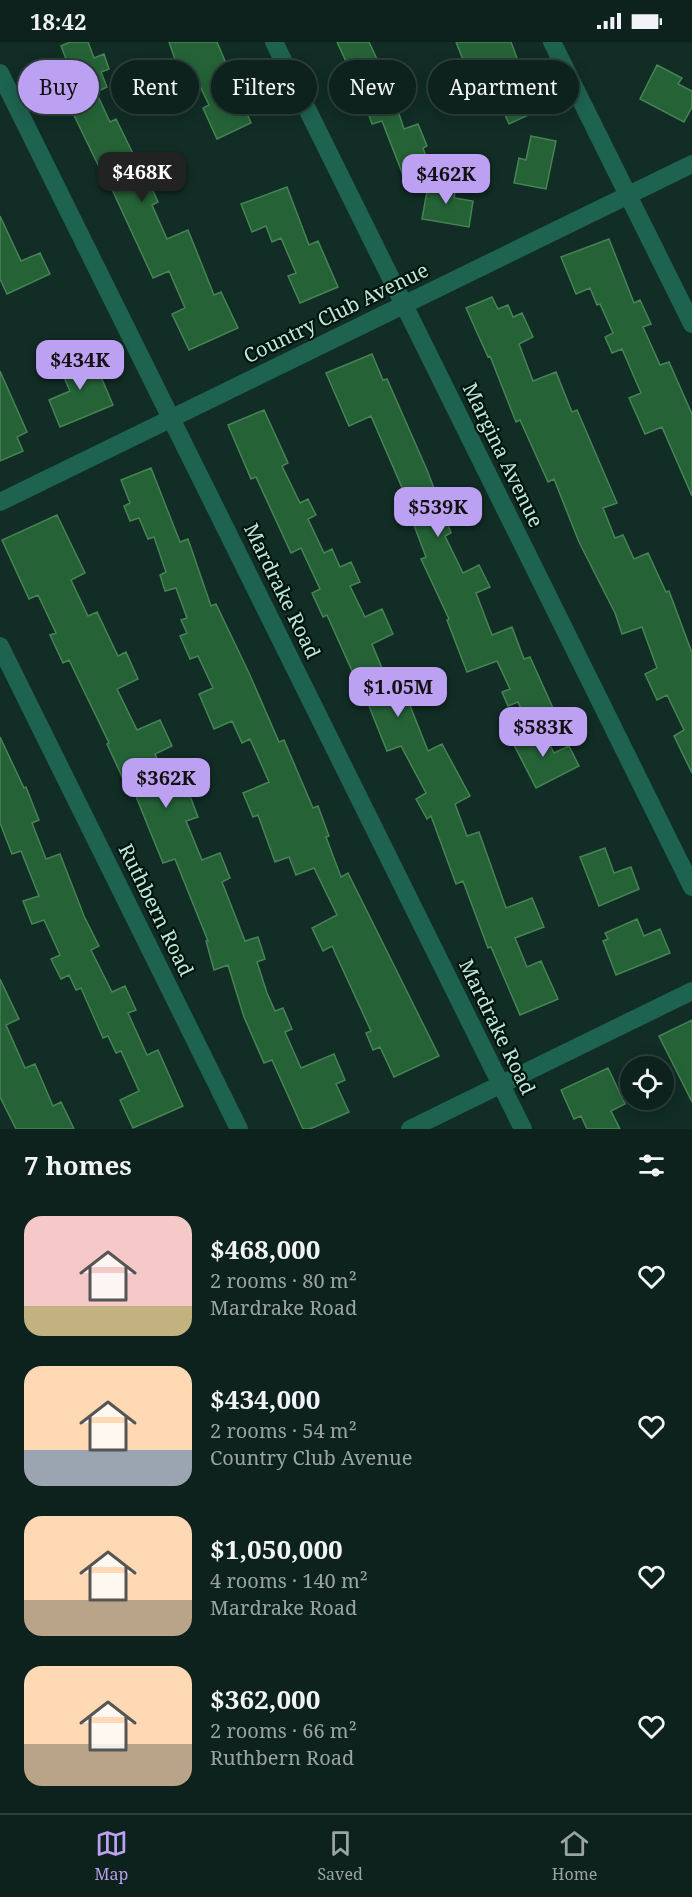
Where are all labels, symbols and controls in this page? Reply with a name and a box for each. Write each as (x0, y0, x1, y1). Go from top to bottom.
text: 18:42 (30, 6, 86, 36)
chip: Buy (18, 60, 99, 114)
chip: Rent (111, 60, 199, 114)
chip: Filters (211, 60, 317, 114)
chip: New (329, 60, 416, 114)
chip: Apartment (428, 60, 579, 114)
pin: $468K (100, 152, 184, 203)
pin: $462K (404, 154, 488, 205)
text: $468K (112, 158, 172, 185)
text: $462K (416, 160, 476, 187)
street label: Country Club Avenue (239, 256, 433, 369)
pin: $434K (38, 340, 122, 391)
text: $434K (50, 346, 110, 373)
street label: Margina Avenue (457, 378, 550, 531)
pin: $539K (396, 487, 480, 538)
text: $539K (408, 493, 468, 520)
street label: Mardrake Road (238, 519, 327, 663)
pin: $1.05M (349, 667, 447, 718)
text: $1.05M (363, 673, 433, 700)
pin: $583K (501, 707, 585, 758)
text: $583K (513, 713, 573, 740)
pin: $362K (124, 758, 208, 809)
text: $362K (136, 764, 196, 791)
street label: Ruthbern Road (113, 839, 200, 981)
street label: Mardrake Road (453, 955, 542, 1099)
map controls (620, 1056, 674, 1110)
button: locate (620, 1056, 674, 1110)
text: 7 homes (24, 1147, 132, 1183)
icon: filters (635, 1149, 668, 1182)
text: $468,000 (210, 1231, 320, 1267)
icon: home (72, 1240, 144, 1312)
icon: heart (635, 1260, 668, 1293)
text: 2 rooms · 80 m² (210, 1267, 357, 1294)
text: Mardrake Road (210, 1294, 357, 1321)
text: $434,000 (210, 1381, 320, 1417)
icon: home (72, 1390, 144, 1462)
icon: heart (635, 1410, 668, 1443)
text: 2 rooms · 54 m² (210, 1417, 357, 1444)
text: Country Club Avenue (210, 1444, 413, 1471)
text: $1,050,000 (210, 1531, 343, 1567)
icon: home (72, 1540, 144, 1612)
icon: heart (635, 1560, 668, 1593)
text: 4 rooms · 140 m² (210, 1567, 368, 1594)
text: Mardrake Road (210, 1594, 357, 1621)
text: $362,000 (210, 1681, 320, 1717)
icon: home (72, 1690, 144, 1762)
icon: heart (635, 1710, 668, 1743)
text: 2 rooms · 66 m² (210, 1717, 357, 1744)
text: Ruthbern Road (210, 1744, 354, 1771)
tab: Map (95, 1827, 128, 1885)
tab: Saved (317, 1827, 363, 1885)
tab: Home (552, 1827, 597, 1885)

